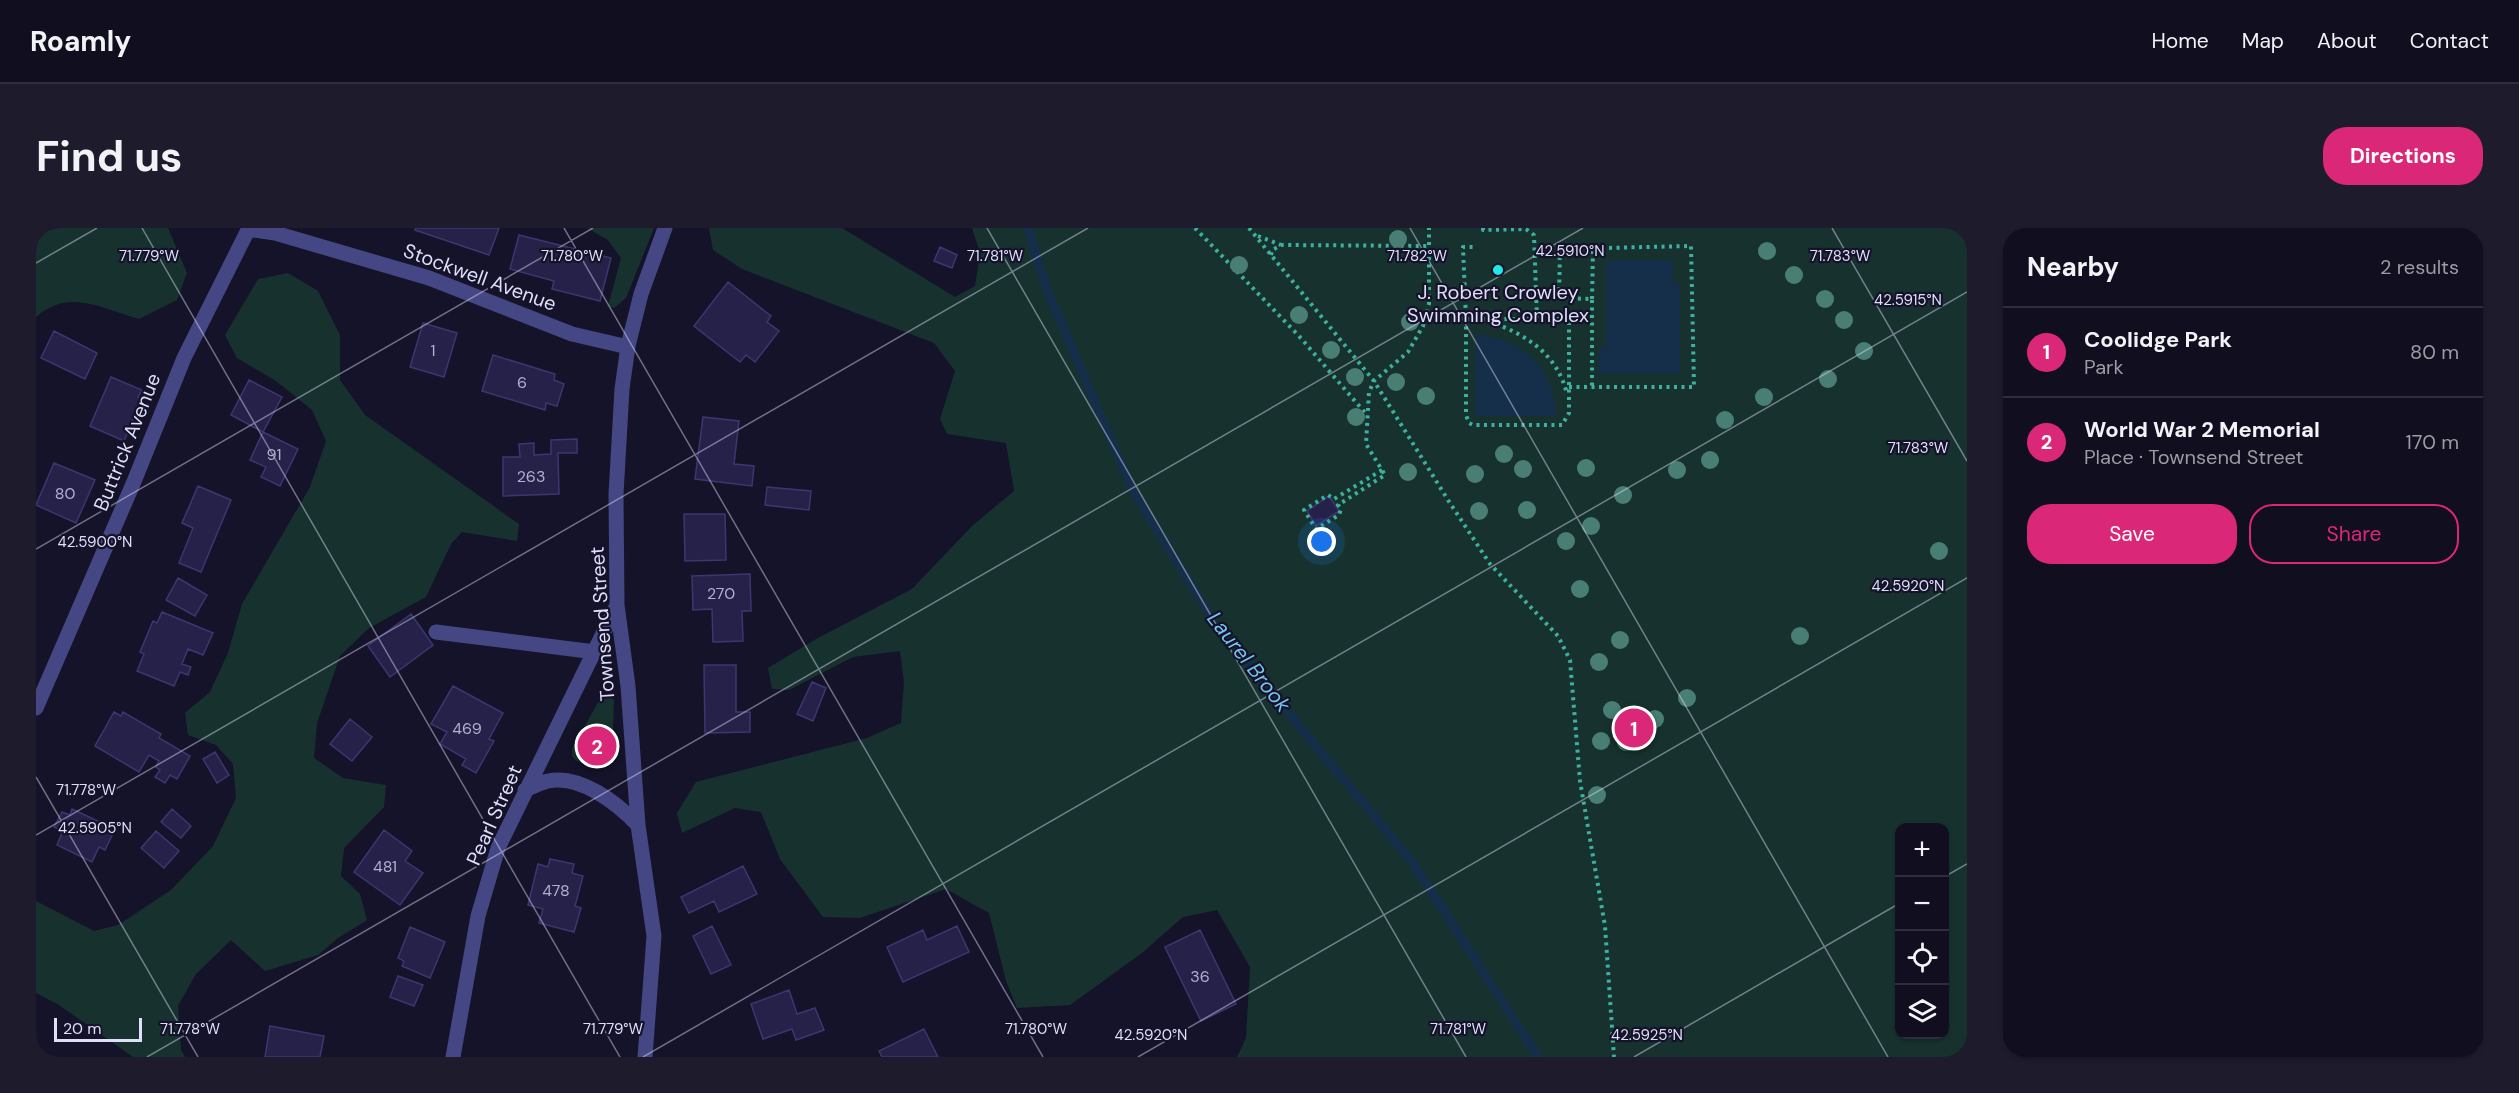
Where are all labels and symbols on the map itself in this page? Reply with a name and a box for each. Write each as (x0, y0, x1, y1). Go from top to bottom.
street label: Stockwell Avenue (400, 237, 560, 317)
text: 42.5910°N (1535, 241, 1605, 261)
text: 71.779°W (119, 246, 179, 266)
text: 71.780°W (541, 246, 604, 266)
text: 71.781°W (967, 246, 1024, 266)
text: 71.782°W (1387, 246, 1448, 266)
text: 71.783°W (1810, 246, 1871, 266)
marker: J. Robert Crowley Swimming Complex (1491, 263, 1505, 277)
place label: J. Robert Crowley Swimming Complex (1407, 279, 1589, 328)
text: 42.5915°N (1874, 290, 1942, 310)
house number: 1 (431, 340, 436, 361)
street label: Buttrick Avenue (88, 369, 166, 515)
house number: 6 (517, 372, 527, 393)
text: 71.783°W (1888, 438, 1949, 458)
house number: 91 (267, 444, 281, 465)
house number: 263 (517, 466, 545, 487)
house number: 80 (55, 483, 75, 504)
your location (1307, 527, 1336, 556)
text: 42.5900°N (58, 532, 132, 552)
street label: Townsend Street (584, 546, 620, 702)
text: 42.5920°N (1872, 576, 1944, 596)
house number: 270 (707, 583, 735, 604)
water label: Laurel Brook (1201, 606, 1297, 718)
pin: 1 (1614, 706, 1654, 750)
house number: 469 (452, 718, 482, 739)
pin: 2 (578, 724, 616, 768)
street label: Pearl Street (460, 761, 528, 869)
text: 71.778°W (56, 780, 116, 800)
text: 42.5905°N (58, 818, 132, 838)
house number: 481 (373, 856, 397, 877)
house number: 478 (542, 880, 570, 901)
house number: 36 (1190, 966, 1210, 987)
scale bar (54, 1015, 142, 1042)
text: 71.778°W (160, 1019, 220, 1039)
text: 71.779°W (583, 1019, 643, 1039)
text: 71.780°W (1005, 1019, 1068, 1039)
text: 71.781°W (1430, 1019, 1487, 1039)
text: 42.5920°N (1115, 1025, 1187, 1045)
text: 42.5925°N (1611, 1025, 1683, 1045)

